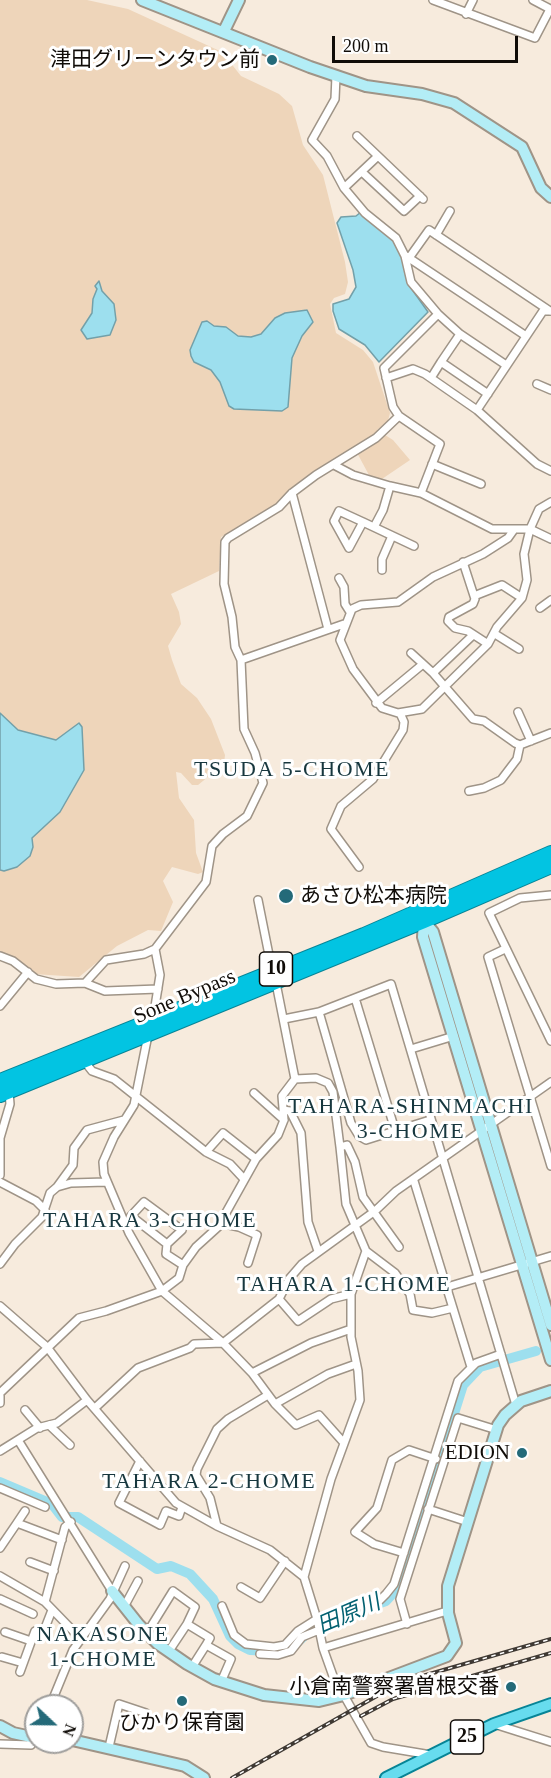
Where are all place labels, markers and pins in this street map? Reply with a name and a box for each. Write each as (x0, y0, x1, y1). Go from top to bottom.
place label: 津田グリーンタウン前 (50, 47, 260, 73)
marker: 津田グリーンタウン前 (265, 53, 279, 67)
place label: あさひ松本病院 (300, 883, 447, 909)
marker: あさひ松本病院 (277, 887, 295, 905)
place label: EDION (445, 1440, 510, 1466)
marker: EDION (515, 1446, 529, 1460)
place label: 小倉南警察署曽根交番 (289, 1674, 499, 1700)
marker: 小倉南警察署曽根交番 (504, 1680, 518, 1694)
marker: ひかり保育園 (175, 1694, 189, 1708)
place label: ひかり保育園 (119, 1710, 245, 1736)

